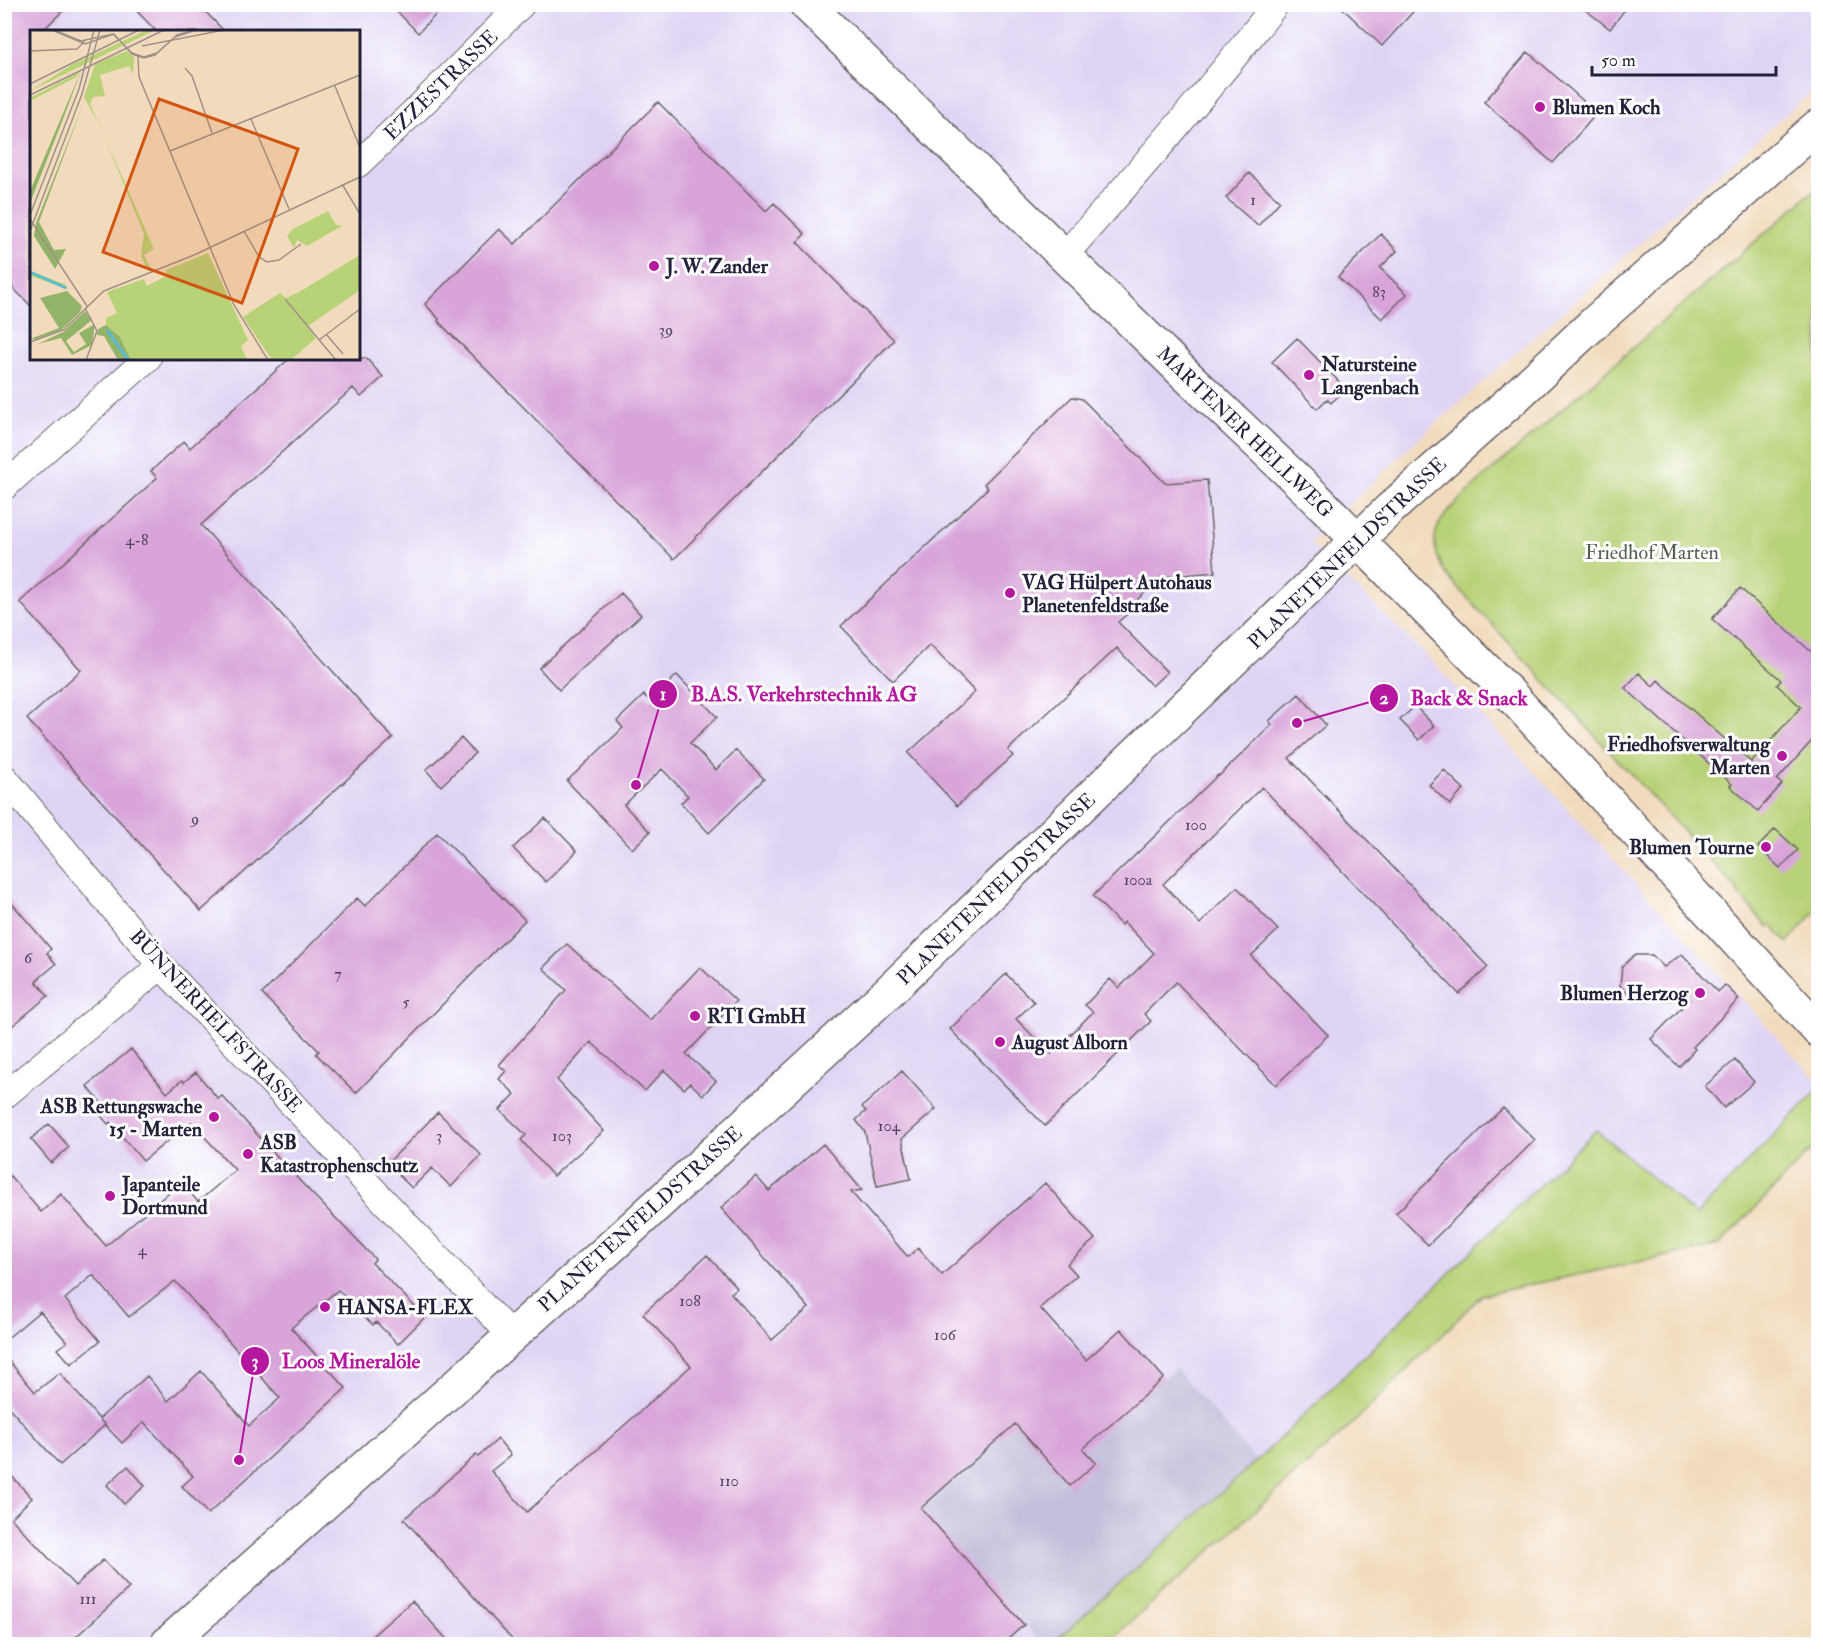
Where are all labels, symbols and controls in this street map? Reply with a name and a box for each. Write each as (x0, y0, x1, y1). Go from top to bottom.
street label: EZZESTRASSE (379, 24, 503, 146)
inset map (30, 30, 360, 360)
scale bar (1592, 39, 1776, 77)
text: 50 m (1601, 49, 1636, 72)
place label: Blumen Koch (1552, 95, 1661, 120)
marker: Blumen Koch (1533, 100, 1547, 114)
house number: 1 (1250, 190, 1256, 210)
place label: J. W. Zander (665, 254, 768, 279)
marker: J. W. Zander (647, 259, 661, 273)
house number: 83 (1372, 282, 1386, 302)
house number: 39 (659, 320, 673, 340)
street label: MARTENER HELLWEG (1152, 341, 1339, 523)
place label: Natursteine Langenbach (1320, 352, 1420, 401)
marker: Natursteine Langenbach (1302, 368, 1316, 382)
street label: PLANETENFELDSTRASSE (1243, 452, 1451, 654)
house number: 4-8 (126, 530, 149, 550)
park label: Friedhof Marten (1585, 540, 1719, 565)
place label: VAG Hülpert Autohaus Planetenfeldstraße (1021, 570, 1212, 618)
marker: VAG Hülpert Autohaus Planetenfeldstraße (1003, 586, 1017, 600)
callout: B.A.S. Verkehrstechnik AG (648, 674, 929, 713)
callout: Back & Snack (1369, 678, 1540, 717)
text: B.A.S. Verkehrstechnik AG (691, 681, 918, 708)
text: 1 (660, 683, 666, 706)
text: Back & Snack (1411, 685, 1528, 712)
text: 2 (1379, 687, 1389, 710)
place label: Friedhofsverwaltung Marten (1607, 732, 1771, 780)
marker: Friedhofsverwaltung Marten (1775, 749, 1789, 763)
street label: PLANETENFELDSTRASSE (892, 788, 1100, 990)
house number: 9 (190, 809, 199, 829)
house number: 100 (1185, 815, 1207, 835)
place label: Blumen Tourne (1629, 835, 1755, 860)
marker: Blumen Tourne (1759, 840, 1773, 854)
house number: 100a (1124, 870, 1153, 890)
street label: BÜNNERHELFSTRASSE (124, 924, 308, 1118)
house number: 6 (24, 948, 33, 968)
house number: 7 (334, 964, 342, 984)
place label: Blumen Herzog (1560, 981, 1689, 1007)
marker: Blumen Herzog (1693, 986, 1707, 1000)
house number: 5 (402, 992, 410, 1012)
place label: RTI GmbH (707, 1004, 806, 1029)
marker: RTI GmbH (688, 1009, 702, 1023)
place label: August Alborn (1011, 1030, 1129, 1056)
marker: August Alborn (993, 1035, 1007, 1049)
place label: ASB Rettungswache 15 - Marten (40, 1094, 203, 1142)
marker: ASB Rettungswache 15 - Marten (207, 1110, 221, 1124)
house number: 104 (878, 1116, 902, 1136)
street label: PLANETENFELDSTRASSE (533, 1121, 747, 1317)
house number: 3 (436, 1126, 442, 1146)
house number: 103 (552, 1126, 572, 1146)
place label: ASB Katastrophenschutz (259, 1130, 418, 1179)
marker: ASB Katastrophenschutz (241, 1147, 255, 1161)
place label: Japanteile Dortmund (121, 1172, 208, 1220)
marker: Japanteile Dortmund (103, 1189, 117, 1203)
house number: 4 (138, 1240, 148, 1260)
house number: 108 (679, 1291, 701, 1311)
place label: HANSA-FLEX (337, 1295, 474, 1320)
marker: HANSA-FLEX (318, 1300, 332, 1314)
house number: 106 (934, 1325, 957, 1345)
callout: Loos Mineralöle (240, 1342, 432, 1381)
text: Loos Mineralöle (282, 1348, 420, 1375)
text: 3 (252, 1350, 259, 1373)
house number: 110 (719, 1471, 739, 1491)
house number: 111 (79, 1589, 97, 1609)

